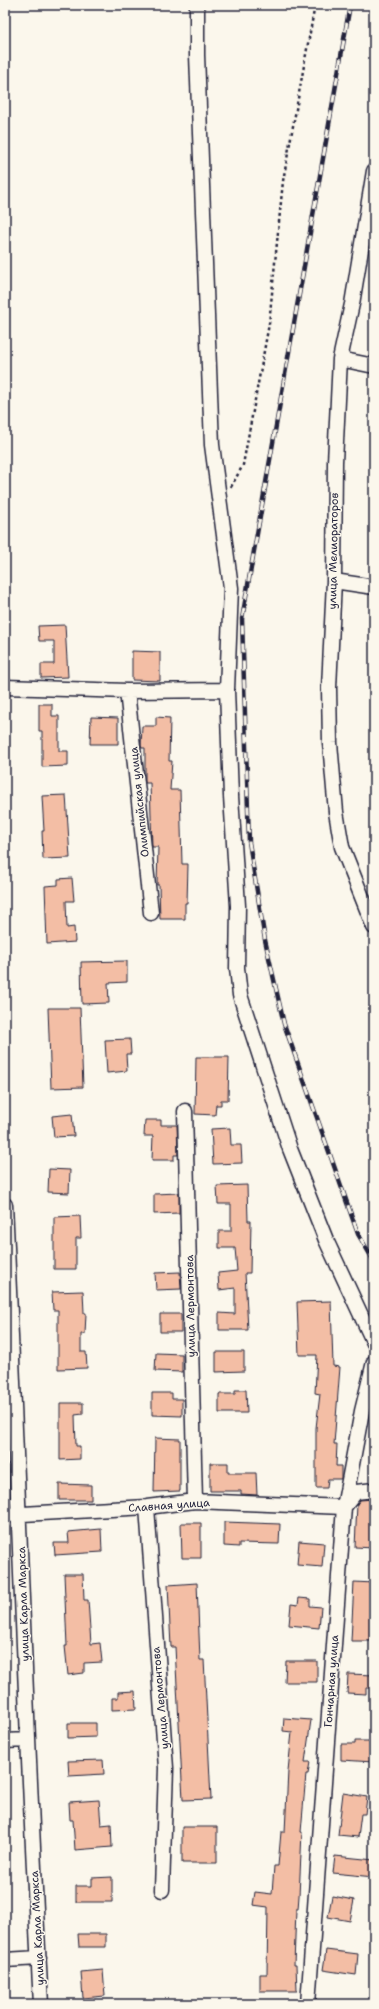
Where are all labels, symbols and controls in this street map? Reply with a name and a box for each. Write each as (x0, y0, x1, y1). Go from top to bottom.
street label: улица Мелиораторов (325, 492, 342, 610)
street label: Олимпийская улица (126, 746, 153, 858)
street label: улица Лермонтова (182, 1254, 199, 1357)
street label: Славная улица (128, 1495, 211, 1516)
street label: улица Карла Маркса (14, 1546, 33, 1662)
street label: Гончарная улица (321, 1634, 342, 1728)
street label: улица Лермонтова (149, 1646, 172, 1750)
street label: улица Карла Маркса (27, 1870, 48, 1986)

